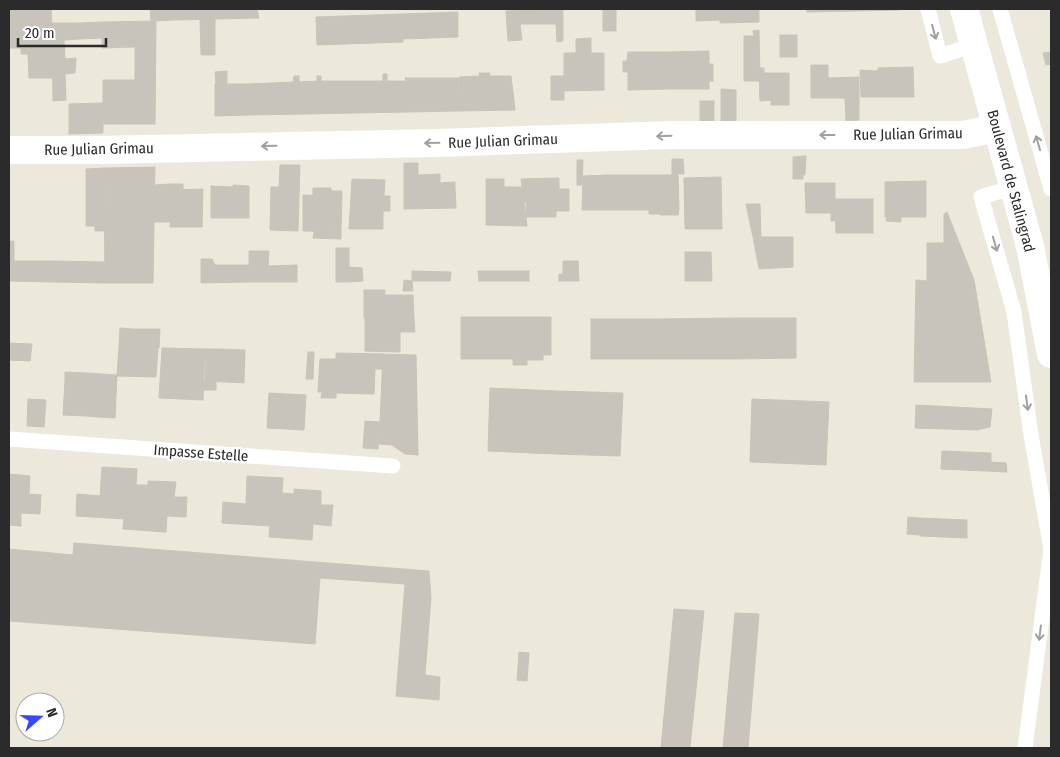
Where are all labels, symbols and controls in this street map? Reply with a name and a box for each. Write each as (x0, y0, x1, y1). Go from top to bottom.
scale bar (18, 15, 105, 47)
text: 20 m (25, 24, 55, 42)
one-way arrow (930, 24, 939, 40)
street label: Boulevard de Stalingrad (983, 108, 1039, 254)
street label: Rue Julian Grimau (853, 124, 963, 144)
street label: Rue Julian Grimau (448, 130, 558, 152)
one-way arrow (819, 130, 836, 140)
one-way arrow (657, 131, 673, 140)
one-way arrow (1032, 135, 1042, 151)
one-way arrow (424, 138, 440, 148)
street label: Rue Julian Grimau (44, 139, 154, 159)
one-way arrow (262, 141, 278, 151)
one-way arrow (990, 236, 1000, 252)
one-way arrow (1022, 395, 1032, 411)
street label: Impasse Estelle (153, 441, 249, 465)
one-way arrow (1035, 625, 1045, 641)
north arrow (15, 692, 65, 742)
text: N (42, 706, 61, 720)

